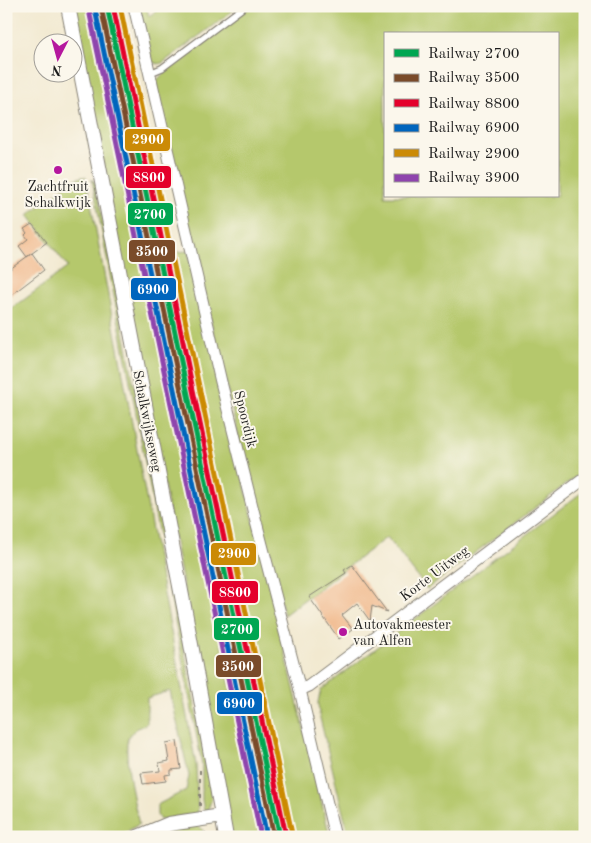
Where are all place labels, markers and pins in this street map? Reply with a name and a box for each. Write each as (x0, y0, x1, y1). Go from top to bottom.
marker: Zachtfruit Schalkwijk (52, 164, 64, 176)
place label: Zachtfruit Schalkwijk (25, 180, 91, 210)
place label: Autovakmeester van Alfen (353, 618, 451, 648)
marker: Autovakmeester van Alfen (337, 626, 349, 638)

